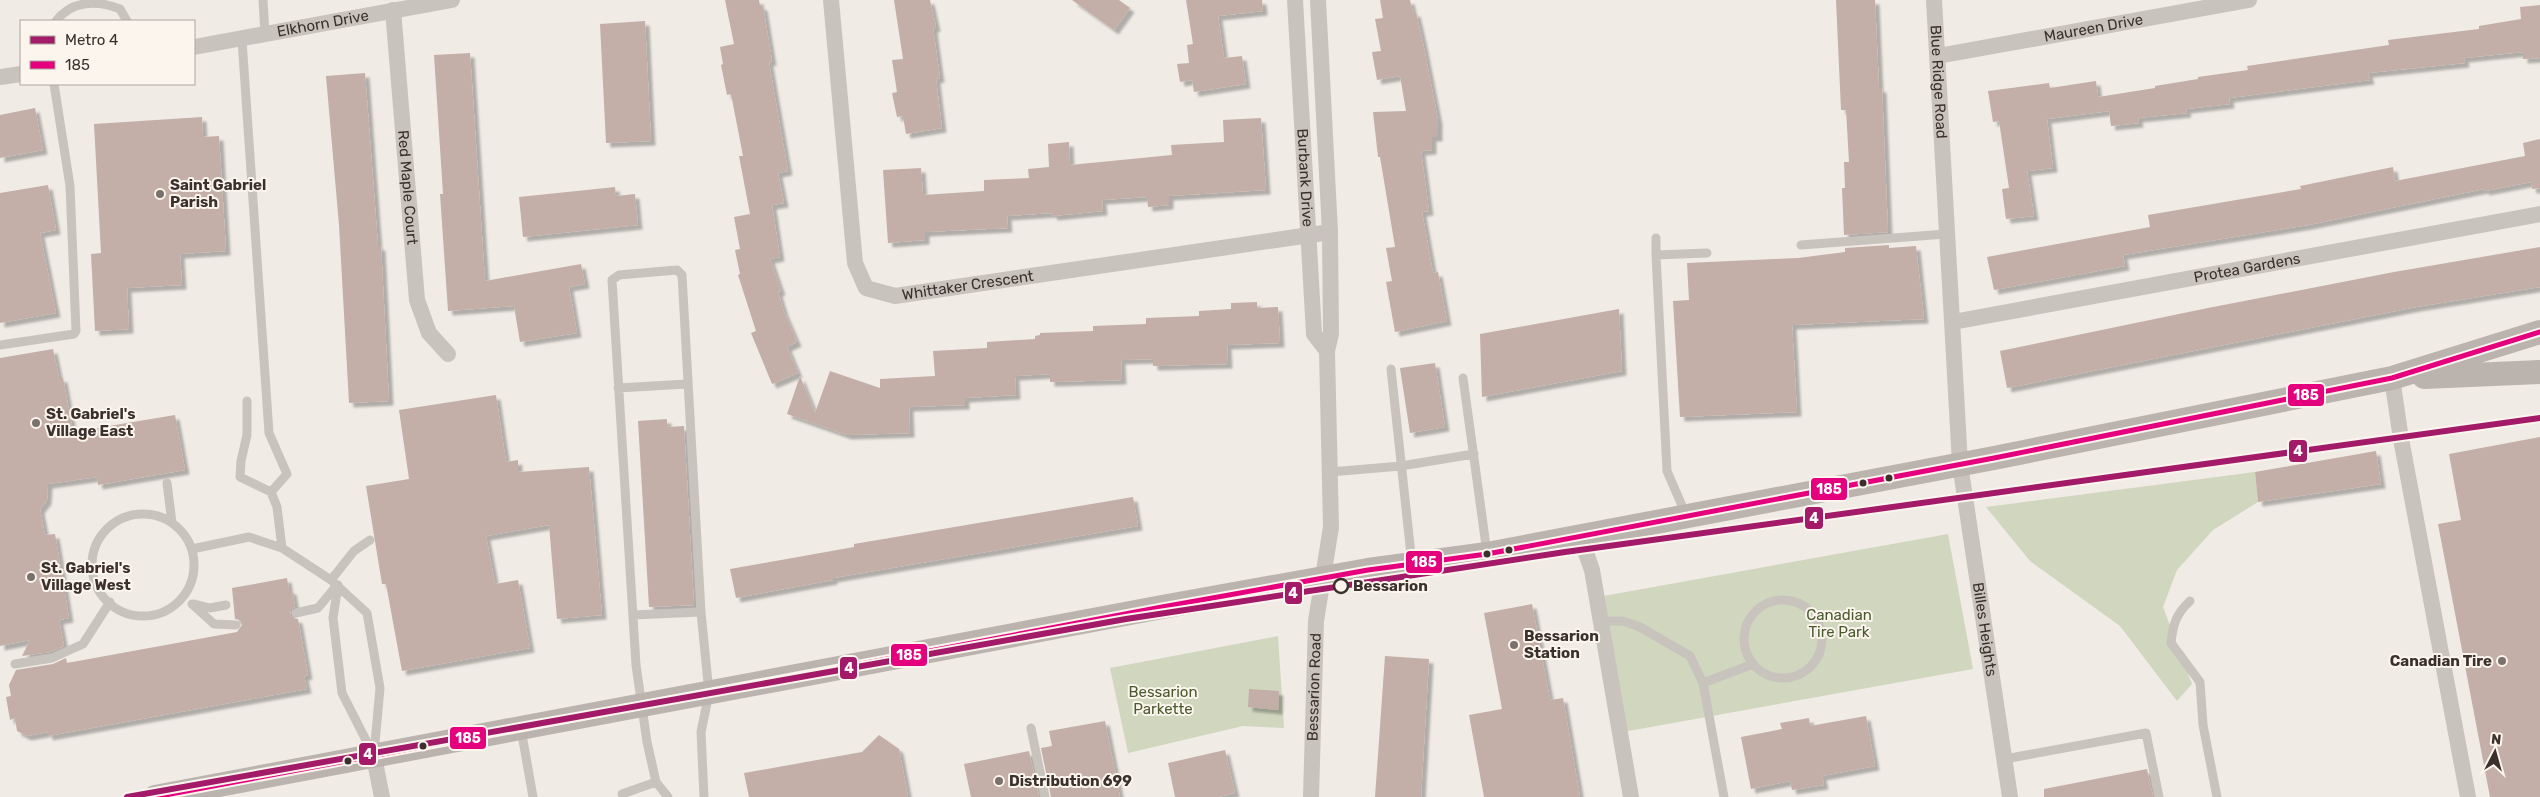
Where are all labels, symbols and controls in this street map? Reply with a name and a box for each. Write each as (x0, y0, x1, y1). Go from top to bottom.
street label: Elkhorn Drive (276, 6, 370, 41)
street label: Maureen Drive (2042, 10, 2145, 46)
legend (20, 20, 195, 85)
street label: Blue Ridge Road (1926, 25, 1951, 139)
text: Metro 4 (65, 31, 118, 49)
text: 185 (65, 56, 90, 74)
street label: Burbank Drive (1293, 128, 1317, 227)
street label: Red Maple Court (394, 129, 421, 246)
place label: Saint Gabriel Parish (170, 176, 266, 211)
marker: Saint Gabriel Parish (154, 188, 166, 200)
street label: Protea Gardens (2192, 249, 2302, 287)
street label: Whittaker Crescent (901, 267, 1035, 304)
line badge: 185 (2287, 383, 2325, 407)
text: 185 (2293, 387, 2319, 404)
place label: St. Gabriel's Village East (46, 405, 136, 440)
marker: St. Gabriel's Village East (30, 417, 42, 429)
line badge: 4 (2288, 439, 2308, 463)
text: 4 (2293, 443, 2303, 460)
unlabelled marker (1884, 473, 1894, 483)
line badge: 185 (1810, 477, 1848, 501)
unlabelled marker (1858, 478, 1868, 488)
text: 185 (1816, 481, 1842, 498)
line badge: 4 (1804, 506, 1824, 530)
text: 4 (1809, 510, 1819, 527)
unlabelled marker (1504, 545, 1514, 555)
unlabelled marker (1482, 549, 1492, 559)
line badge: 185 (1405, 550, 1443, 574)
text: 185 (1411, 554, 1437, 571)
place label: St. Gabriel's Village West (41, 559, 131, 594)
marker: St. Gabriel's Village West (25, 571, 37, 583)
place label: Bessarion (1353, 577, 1428, 595)
marker: Bessarion (1333, 578, 1349, 594)
line badge: 4 (1284, 581, 1303, 605)
street label: Billes Heights (1969, 581, 2001, 678)
text: 4 (1288, 585, 1298, 602)
park label: Canadian Tire Park (1806, 606, 1872, 641)
place label: Bessarion Station (1524, 627, 1599, 662)
street label: Bessarion Road (1304, 633, 1325, 741)
marker: Bessarion Station (1508, 639, 1520, 651)
line badge: 185 (890, 643, 928, 667)
text: 185 (896, 647, 922, 664)
place label: Canadian Tire (2390, 652, 2492, 670)
marker: Canadian Tire (2496, 655, 2508, 667)
line badge: 4 (839, 656, 858, 680)
text: 4 (844, 660, 854, 677)
park label: Bessarion Parkette (1128, 683, 1198, 718)
line badge: 185 (449, 726, 487, 750)
north arrow (2470, 727, 2520, 777)
text: 185 (455, 730, 481, 747)
text: N (2490, 731, 2502, 749)
unlabelled marker (418, 741, 428, 751)
line badge: 4 (358, 742, 377, 766)
text: 4 (363, 746, 373, 763)
unlabelled marker (343, 756, 353, 766)
place label: Distribution 699 (1009, 772, 1132, 790)
marker: Distribution 699 (993, 775, 1005, 787)

